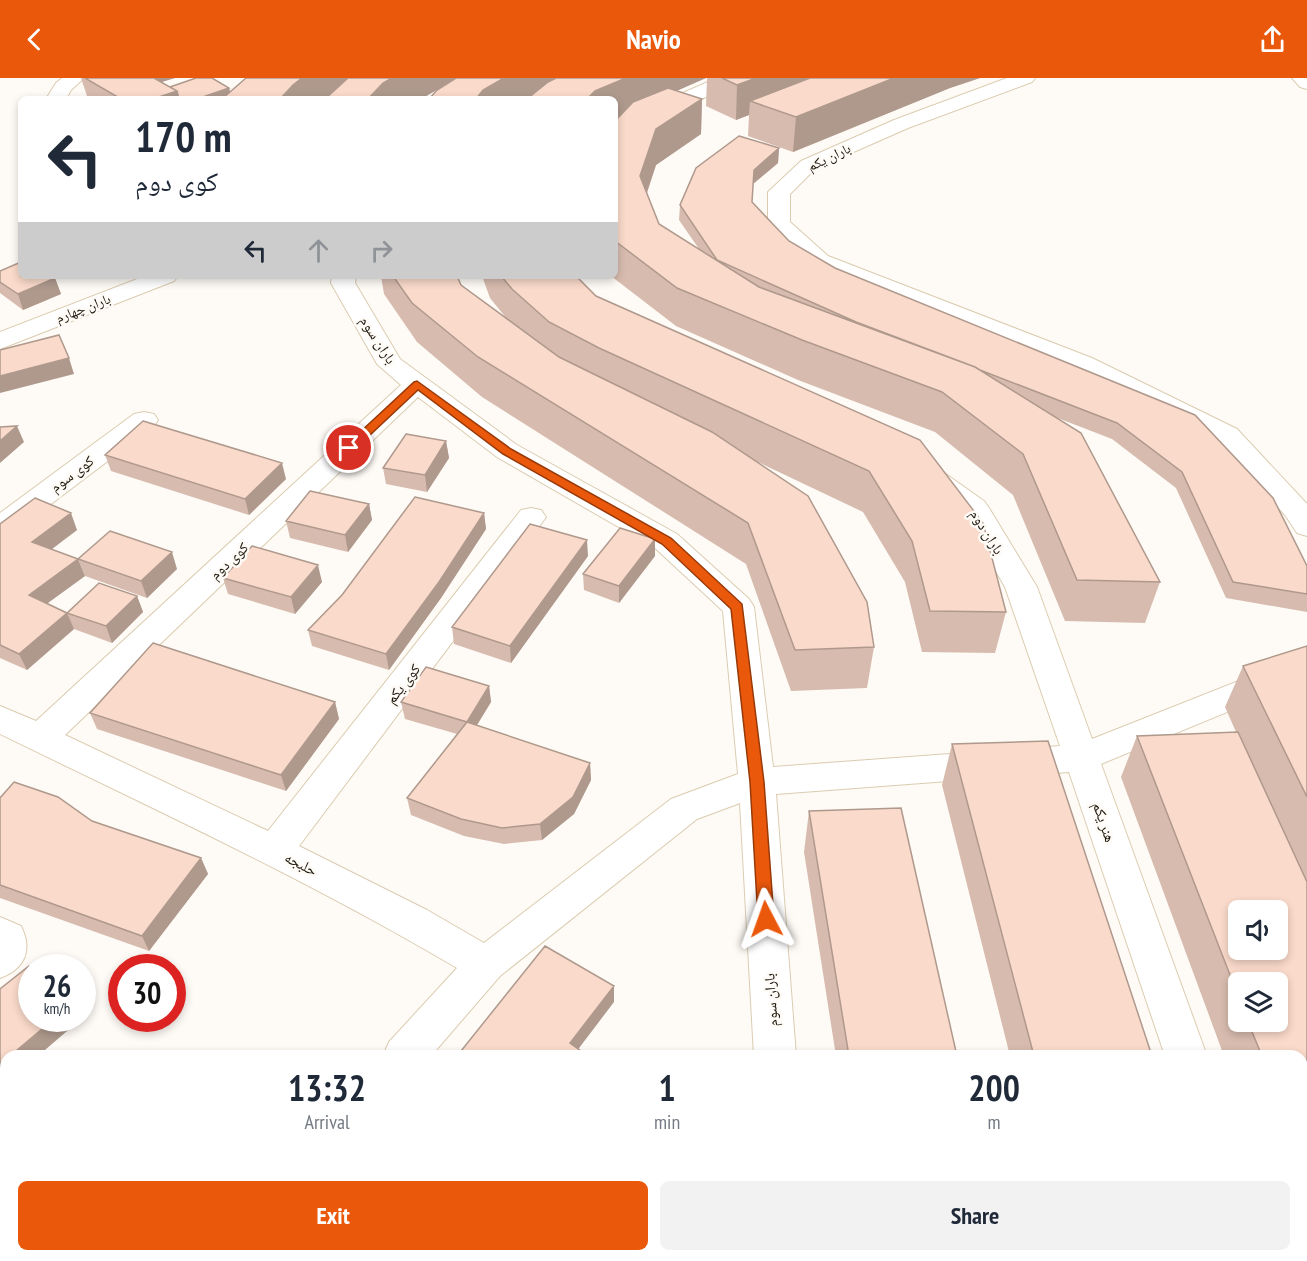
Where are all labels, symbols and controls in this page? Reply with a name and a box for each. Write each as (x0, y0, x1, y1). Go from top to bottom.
text: Navio (626, 22, 681, 56)
icon: back (18, 23, 51, 56)
icon: share (1256, 23, 1289, 56)
text: 170 m (135, 109, 232, 164)
icon: left (36, 120, 114, 198)
street label: باران یکم (804, 139, 854, 176)
text: کوی دوم (135, 164, 218, 198)
icon: left (239, 234, 272, 267)
icon: ahead (302, 234, 335, 267)
icon: right (365, 234, 398, 267)
street label: باران چهارم (53, 289, 113, 328)
street label: باران سوم (355, 312, 401, 368)
pin (323, 422, 374, 473)
icon: arrive (332, 431, 365, 464)
street label: کوی سوم (46, 451, 98, 497)
street label: باران دوم (965, 506, 1009, 558)
street label: کوی دوم (205, 538, 253, 584)
street label: کوی یکم (381, 660, 425, 708)
street label: هنر یکم (1088, 799, 1120, 845)
street label: حلبجه (282, 847, 321, 880)
position arrow (734, 887, 798, 951)
map controls (1228, 900, 1288, 1032)
button: sound (1228, 900, 1288, 960)
speed limit sign: 30 (108, 954, 186, 1032)
text: 26 (43, 966, 71, 1005)
button: layers (1228, 972, 1288, 1032)
street label: باران سوم (759, 973, 783, 1027)
text: km/h (44, 999, 70, 1018)
text: 13:32 (288, 1064, 366, 1111)
text: 1 (658, 1064, 676, 1111)
text: 200 (968, 1064, 1020, 1111)
text: Arrival (304, 1109, 350, 1135)
text: min (654, 1109, 680, 1135)
text: m (988, 1109, 1001, 1135)
button: Exit (18, 1181, 648, 1250)
button: Share (660, 1181, 1290, 1250)

